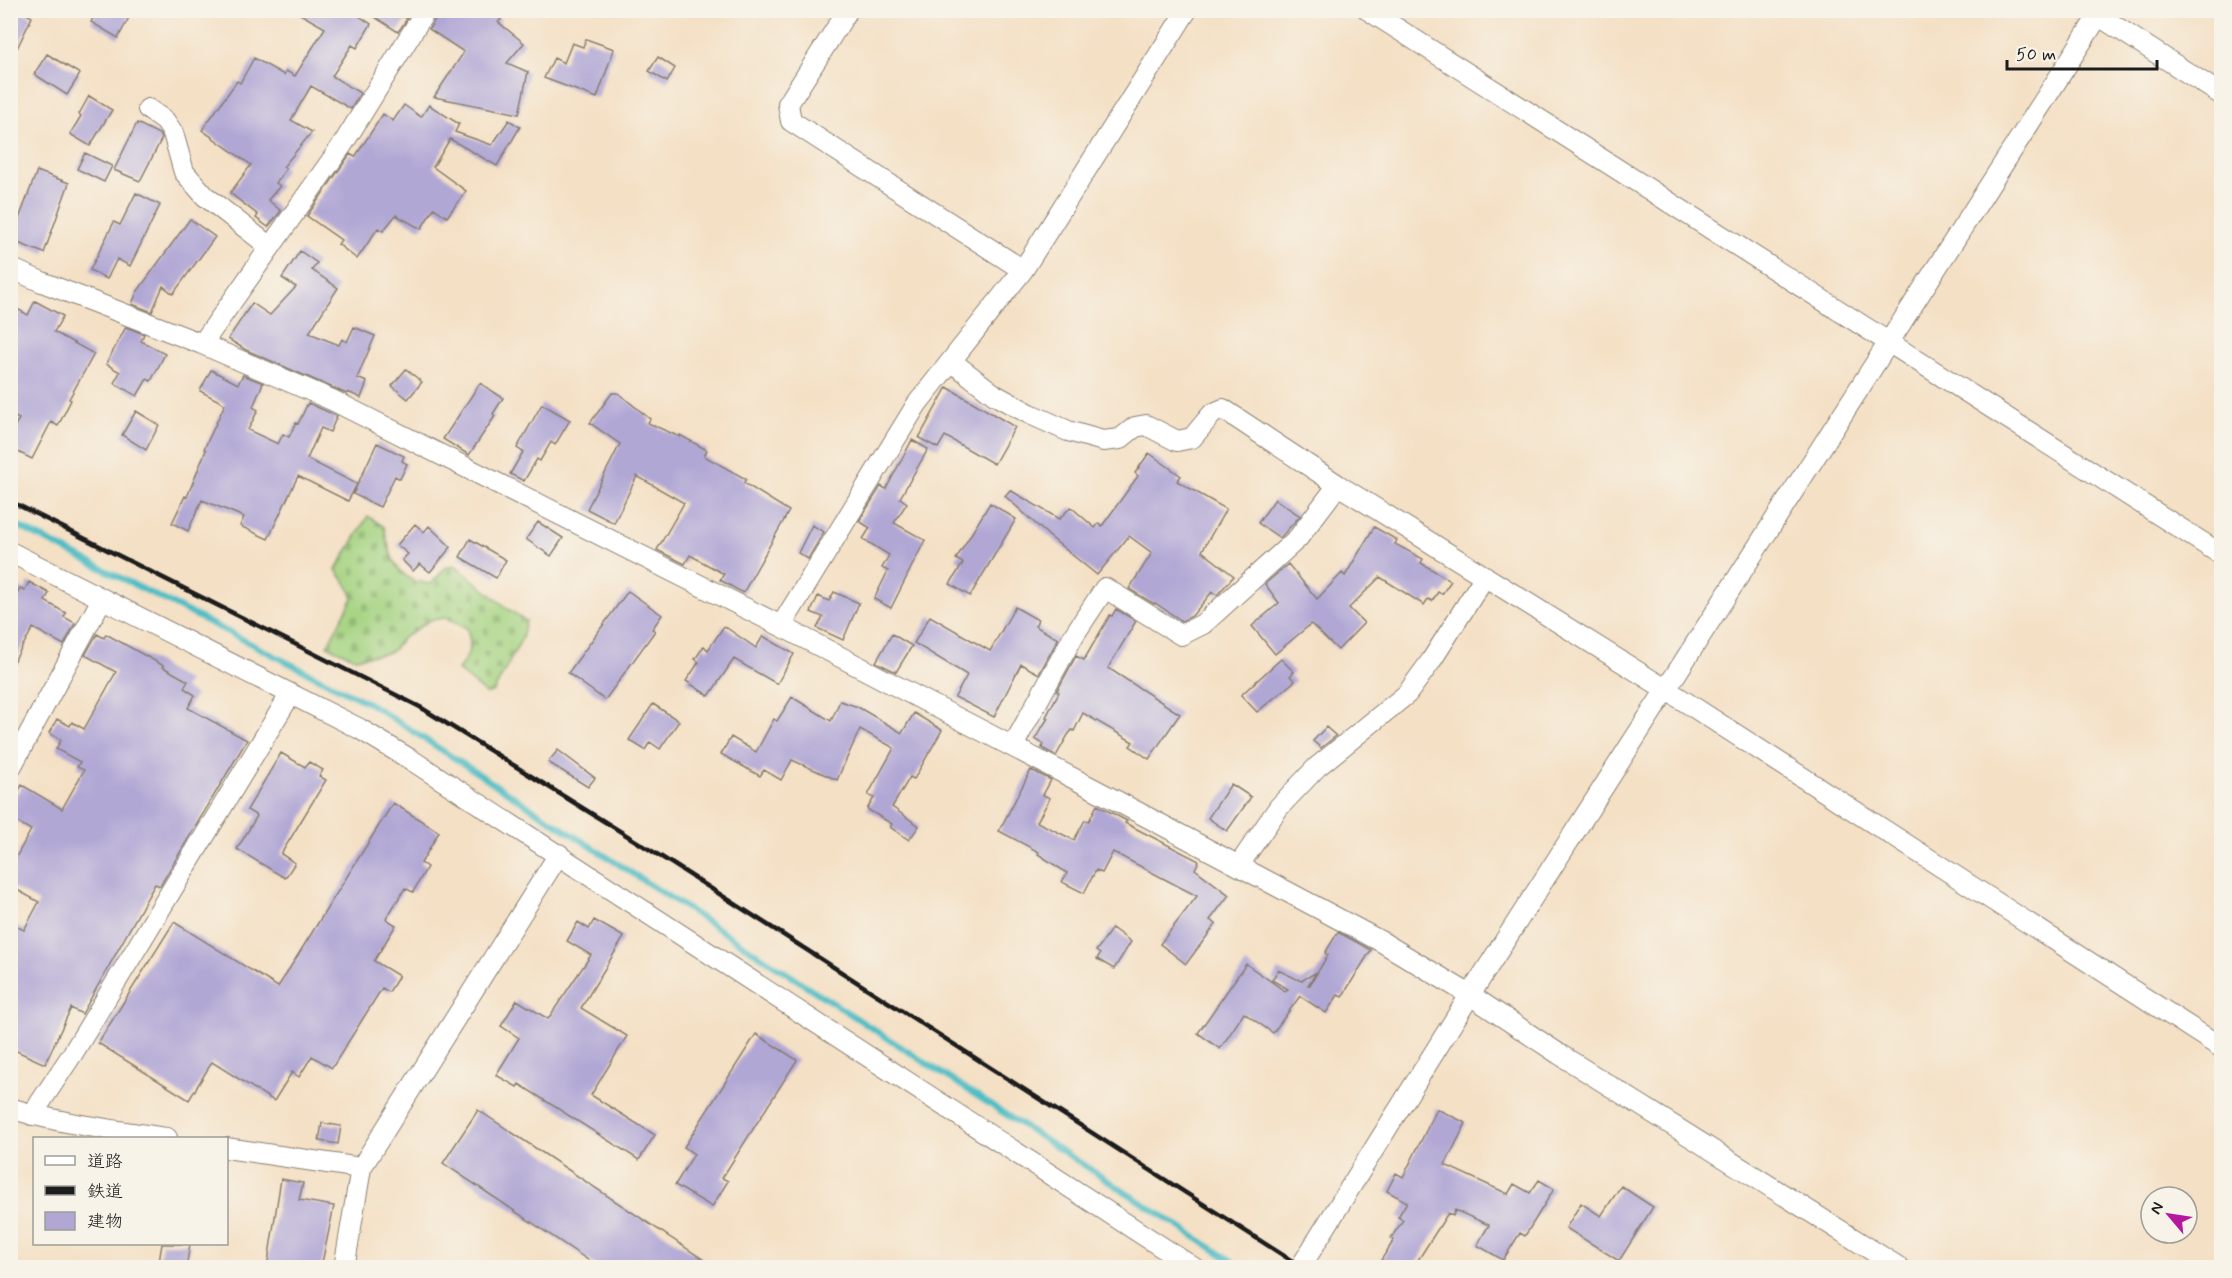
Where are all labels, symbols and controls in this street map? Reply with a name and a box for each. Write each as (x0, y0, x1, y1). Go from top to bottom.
scale bar (2007, 33, 2157, 71)
text: 50 m (2016, 43, 2056, 67)
legend (33, 1137, 228, 1245)
text: 道路 (87, 1150, 123, 1174)
text: 鉄道 (87, 1180, 123, 1204)
north arrow (2139, 1185, 2199, 1245)
text: N (2145, 1199, 2169, 1218)
text: 建物 (87, 1210, 123, 1234)

